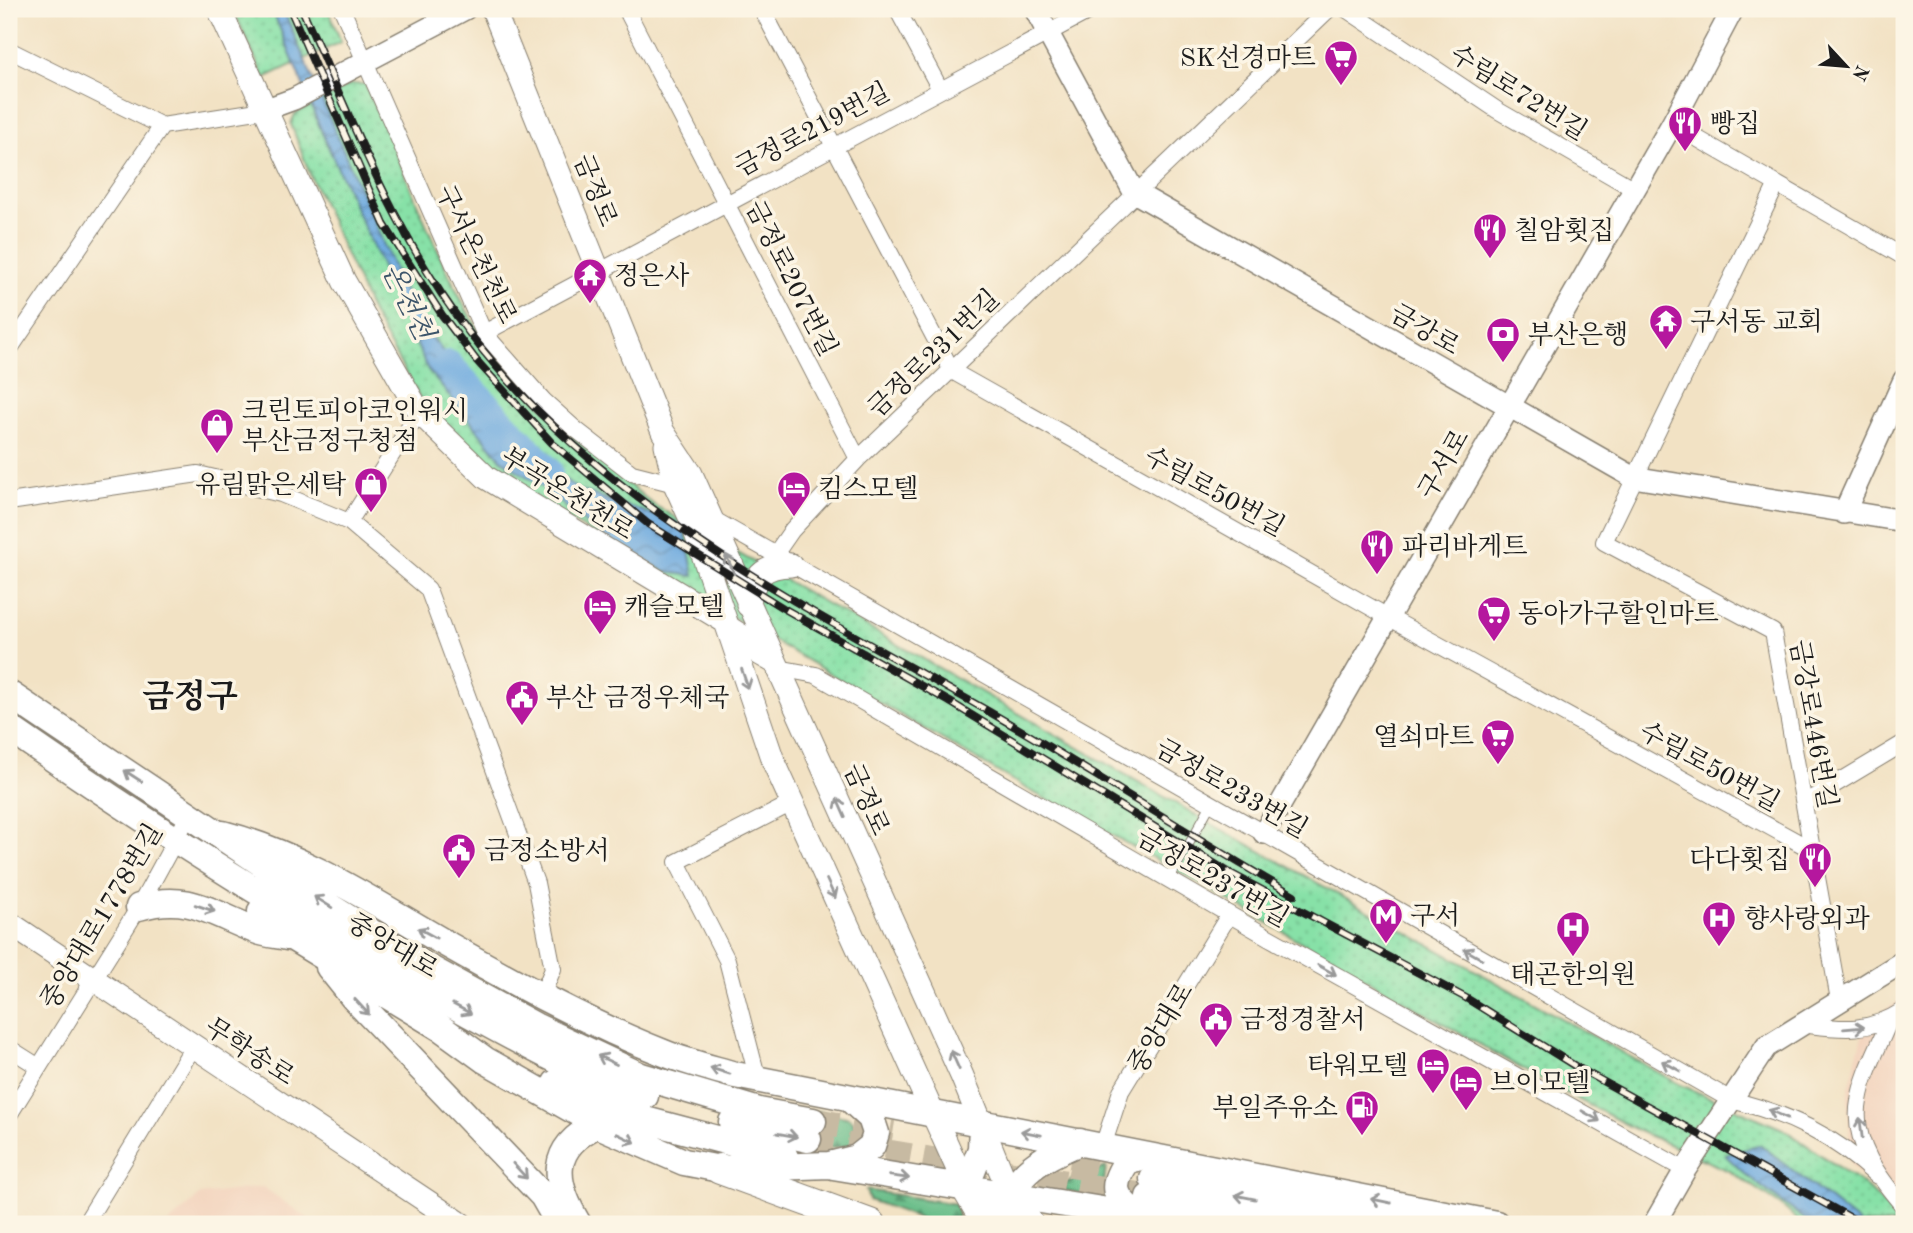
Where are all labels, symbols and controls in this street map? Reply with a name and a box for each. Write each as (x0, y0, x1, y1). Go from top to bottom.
north arrow (1812, 32, 1882, 102)
supermarket icon: SK선경마트 (1322, 38, 1360, 87)
street label: 수림로72번길 (1445, 40, 1592, 146)
place label: SK선경마트 (1180, 44, 1316, 72)
text: N (1847, 62, 1871, 83)
street label: 금정로219번길 (730, 77, 894, 182)
restaurant icon: 빵집 (1666, 104, 1704, 153)
place label: 빵집 (1710, 110, 1760, 138)
street label: 금정로 (568, 150, 622, 231)
street label: 구서온천천로 (430, 181, 522, 328)
street label: 금정로207번길 (740, 196, 842, 361)
restaurant icon: 칠암횟집 (1471, 211, 1509, 260)
place label: 칠암횟집 (1514, 217, 1614, 245)
temple icon: 정은사 (571, 256, 609, 305)
water label: 온천천 (376, 258, 440, 347)
place label: 정은사 (614, 262, 689, 290)
street label: 금정로231번길 (863, 284, 1005, 423)
street label: 금강로 (1385, 299, 1464, 361)
temple icon: 구서동 교회 (1647, 302, 1685, 351)
place label: 구서동 교회 (1690, 308, 1823, 336)
bank icon: 부산은행 (1484, 315, 1522, 364)
place label: 부산은행 (1528, 321, 1628, 349)
place label: 크린토피아코인워시 부산금정구청점 (242, 397, 468, 455)
shop icon: 크린토피아코인워시 부산금정구청점 (198, 406, 236, 455)
street label: 구서로 (1413, 425, 1475, 504)
street label: 부곡온천천로 (496, 442, 639, 546)
street label: 수림로50번길 (1140, 442, 1289, 542)
shop icon: 유림맑은세탁 (352, 465, 390, 514)
hotel icon: 킴스모텔 (775, 469, 813, 518)
place label: 유림맑은세탁 (195, 471, 346, 499)
place label: 킴스모텔 (818, 475, 918, 503)
restaurant icon: 파리바게트 (1358, 527, 1396, 576)
place label: 파리바게트 (1402, 533, 1528, 561)
one-way arrow (723, 553, 736, 575)
hotel icon: 캐슬모텔 (581, 587, 619, 636)
place label: 캐슬모텔 (624, 593, 724, 621)
supermarket icon: 동아가구할인마트 (1475, 594, 1513, 643)
place label: 동아가구할인마트 (1518, 600, 1719, 628)
street label: 금강로446번길 (1784, 638, 1842, 811)
one-way arrow (740, 667, 752, 689)
district label: 금정구 (142, 678, 238, 715)
public building icon: 부산 금정우체국 (503, 678, 541, 727)
place label: 부산 금정우체국 (546, 684, 729, 712)
supermarket icon: 열쇠마트 (1479, 717, 1517, 766)
street label: 수림로50번길 (1635, 717, 1784, 817)
place label: 열쇠마트 (1374, 723, 1474, 751)
street label: 금정로233번길 (1151, 734, 1312, 844)
street label: 금정로 (838, 759, 894, 840)
one-way arrow (124, 769, 144, 783)
one-way arrow (834, 798, 847, 819)
street label: 중앙대로1778번길 (36, 819, 168, 1014)
street label: 금정로237번길 (1132, 823, 1293, 933)
public building icon: 금정소방서 (440, 831, 478, 880)
place label: 금정소방서 (484, 837, 610, 865)
restaurant icon: 다다횟집 (1796, 840, 1834, 889)
place label: 다다횟집 (1690, 846, 1790, 874)
one-way arrow (825, 878, 838, 899)
one-way arrow (313, 894, 333, 908)
metro station icon: 구서 (1367, 896, 1405, 945)
hospital icon: 향사랑외과 (1700, 899, 1738, 948)
place label: 구서 (1410, 902, 1460, 930)
one-way arrow (194, 903, 216, 915)
place label: 향사랑외과 (1744, 905, 1870, 933)
street label: 중앙대로 (342, 908, 443, 984)
hospital icon: 태곤한의원 (1554, 909, 1592, 958)
one-way arrow (417, 926, 437, 940)
one-way arrow (1464, 947, 1484, 961)
place label: 태곤한의원 (1510, 961, 1636, 989)
one-way arrow (1317, 963, 1337, 977)
street label: 중앙대로 (1123, 978, 1199, 1079)
one-way arrow (354, 998, 371, 1015)
public building icon: 금정경찰서 (1197, 1000, 1235, 1049)
one-way arrow (451, 1003, 471, 1017)
place label: 금정경찰서 (1240, 1006, 1366, 1034)
street label: 무학송로 (200, 1013, 299, 1091)
one-way arrow (1842, 1021, 1865, 1034)
hotel icon: 타워모텔 (1414, 1046, 1452, 1095)
one-way arrow (948, 1050, 961, 1071)
place label: 타워모텔 (1308, 1052, 1408, 1080)
one-way arrow (597, 1053, 618, 1066)
one-way arrow (1662, 1059, 1682, 1073)
hotel icon: 브이모텔 (1447, 1063, 1485, 1112)
one-way arrow (710, 1064, 732, 1076)
place label: 브이모텔 (1490, 1069, 1590, 1097)
fuel station icon: 부일주유소 (1343, 1088, 1381, 1137)
place label: 부일주유소 (1212, 1094, 1338, 1122)
one-way arrow (1768, 1107, 1790, 1120)
one-way arrow (1580, 1109, 1600, 1123)
one-way arrow (1854, 1117, 1867, 1140)
one-way arrow (1020, 1125, 1043, 1139)
one-way arrow (775, 1129, 798, 1142)
one-way arrow (615, 1132, 636, 1145)
one-way arrow (511, 1163, 528, 1180)
one-way arrow (887, 1171, 910, 1184)
one-way arrow (1234, 1190, 1257, 1203)
one-way arrow (1370, 1193, 1393, 1207)

